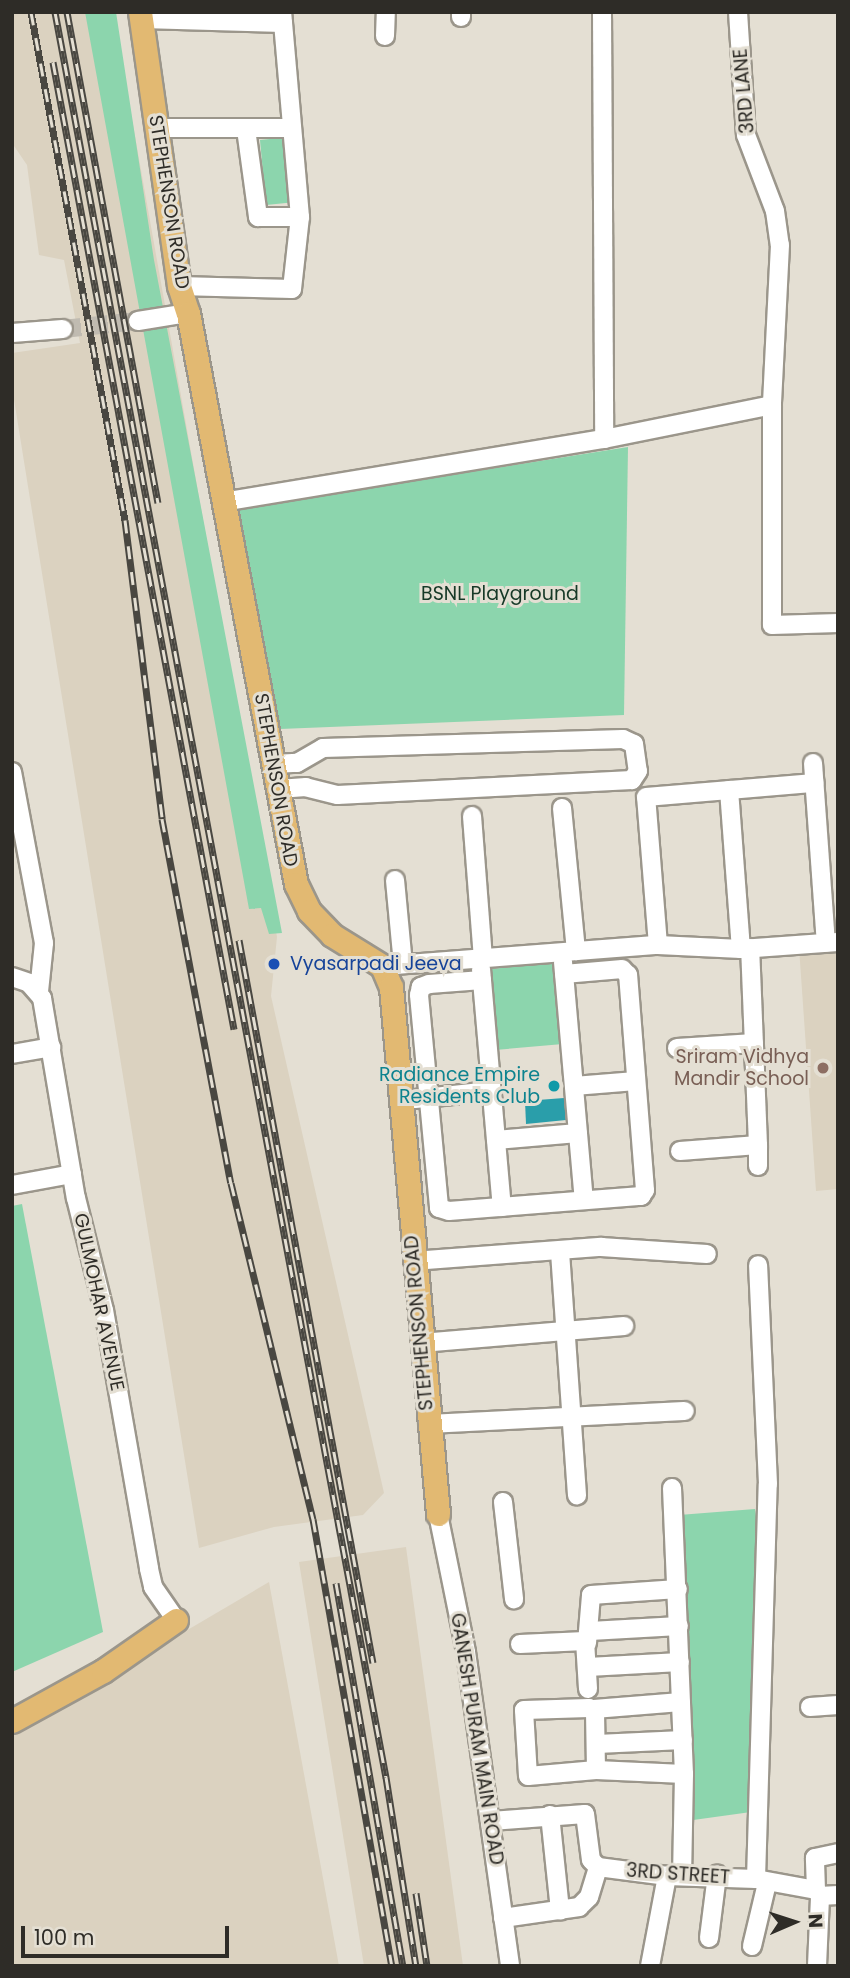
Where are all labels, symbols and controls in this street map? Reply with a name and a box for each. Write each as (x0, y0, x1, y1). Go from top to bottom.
street label: 3RD LANE (729, 47, 759, 135)
street label: STEPHENSON ROAD (144, 113, 194, 291)
park label: BSNL Playground (421, 583, 579, 605)
street label: STEPHENSON ROAD (250, 692, 302, 868)
place label: Vyasarpadi Jeeva (290, 953, 462, 975)
marker: Vyasarpadi Jeeva (264, 954, 284, 974)
place label: Sriram Vidhya Mandir School (674, 1046, 809, 1090)
marker: Sriram Vidhya Mandir School (815, 1060, 831, 1076)
place label: Radiance Empire Residents Club (379, 1064, 540, 1108)
marker: Radiance Empire Residents Club (546, 1078, 562, 1094)
street label: GULMOHAR AVENUE (69, 1211, 129, 1393)
street label: STEPHENSON ROAD (400, 1235, 438, 1411)
street label: GANESH PURAM MAIN ROAD (446, 1611, 508, 1867)
street label: 3RD STREET (625, 1859, 731, 1889)
north arrow (759, 1887, 829, 1957)
scale bar (24, 1912, 233, 1956)
text: N (802, 1913, 829, 1929)
text: 100 m (34, 1923, 94, 1952)

